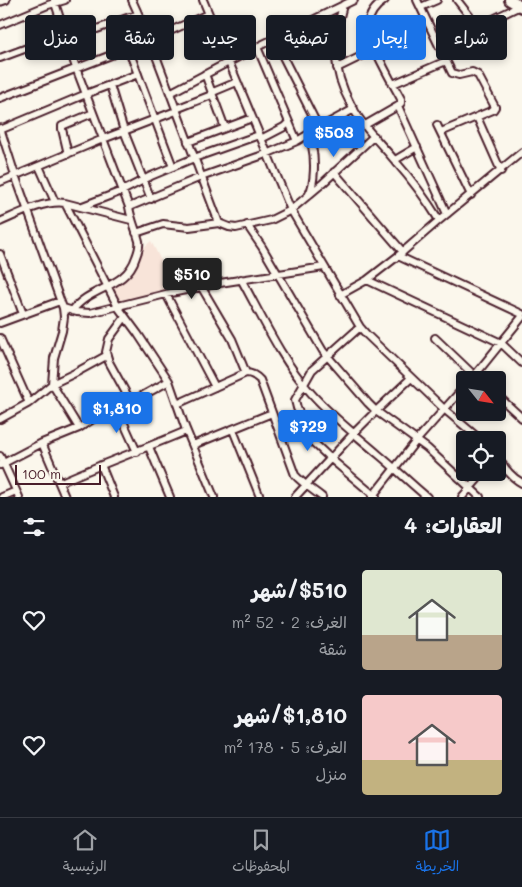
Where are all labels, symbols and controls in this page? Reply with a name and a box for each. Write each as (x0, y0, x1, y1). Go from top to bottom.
chip: منزل (25, 15, 96, 60)
chip: شقة (106, 15, 174, 60)
chip: جديد (184, 15, 256, 60)
chip: تصفية (266, 15, 346, 60)
chip: إيجار (356, 15, 426, 60)
chip: شراء (436, 15, 507, 60)
pin: $503 (304, 116, 364, 158)
text: $503 (314, 121, 354, 142)
pin: $510 (162, 258, 222, 300)
text: $510 (174, 263, 210, 284)
north arrow (456, 371, 506, 421)
map controls (456, 371, 506, 481)
pin: $1,810 (76, 392, 158, 434)
text: $1,810 (92, 397, 142, 418)
pin: $729 (278, 410, 338, 452)
text: $729 (289, 415, 327, 436)
button: locate (456, 431, 506, 481)
scale bar (15, 462, 101, 485)
text: 100 m (22, 464, 61, 483)
text: العقارات: 4 (404, 511, 502, 538)
icon: filters (20, 513, 48, 541)
text: $510/شهر (252, 576, 347, 603)
icon: home (402, 590, 462, 650)
icon: heart (20, 606, 48, 634)
text: الغرف: 2 · 52 m² (232, 611, 347, 632)
text: شقة (319, 638, 347, 659)
text: $1,810/شهر (235, 701, 347, 728)
icon: home (402, 715, 462, 775)
icon: heart (20, 731, 48, 759)
text: الغرف: 5 · 178 m² (224, 736, 347, 757)
text: منزل (315, 763, 347, 784)
tab: الرئيسية (63, 826, 107, 879)
tab: المحفوظات (232, 826, 290, 879)
tab: الخريطة (416, 826, 459, 879)

